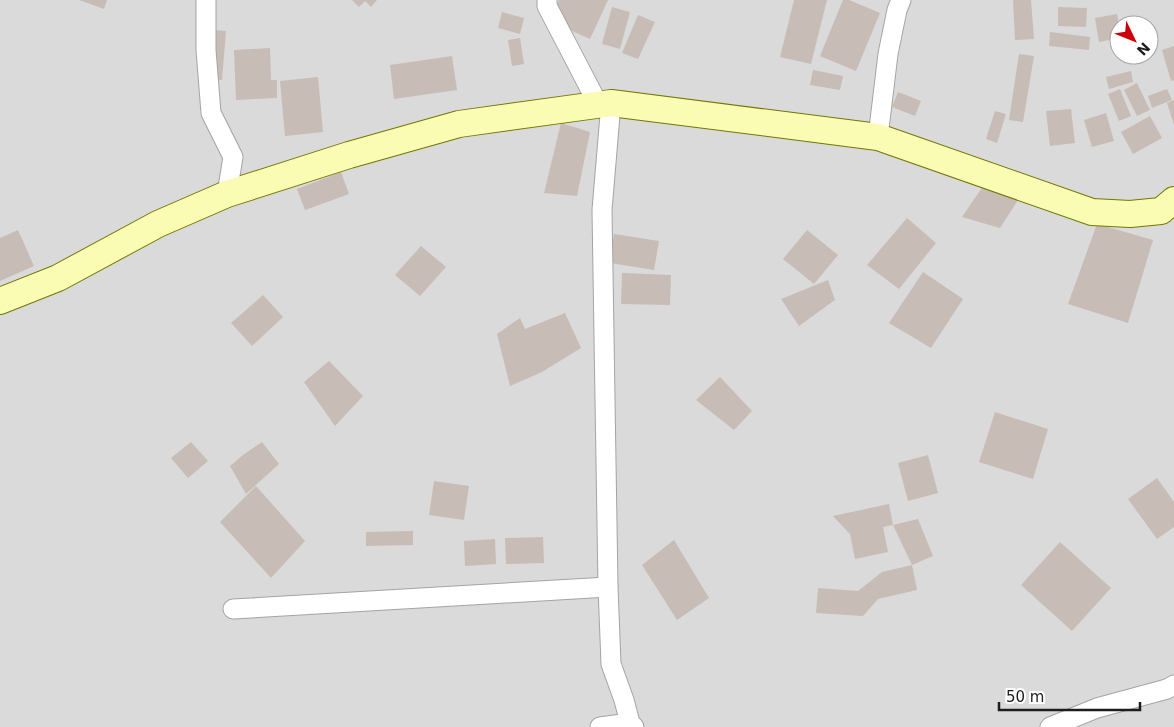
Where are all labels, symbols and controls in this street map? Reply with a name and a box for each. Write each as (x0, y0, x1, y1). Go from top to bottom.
north arrow (1109, 15, 1159, 65)
text: N (1134, 39, 1153, 59)
scale bar (999, 680, 1140, 712)
text: 50 m (1006, 688, 1044, 706)

